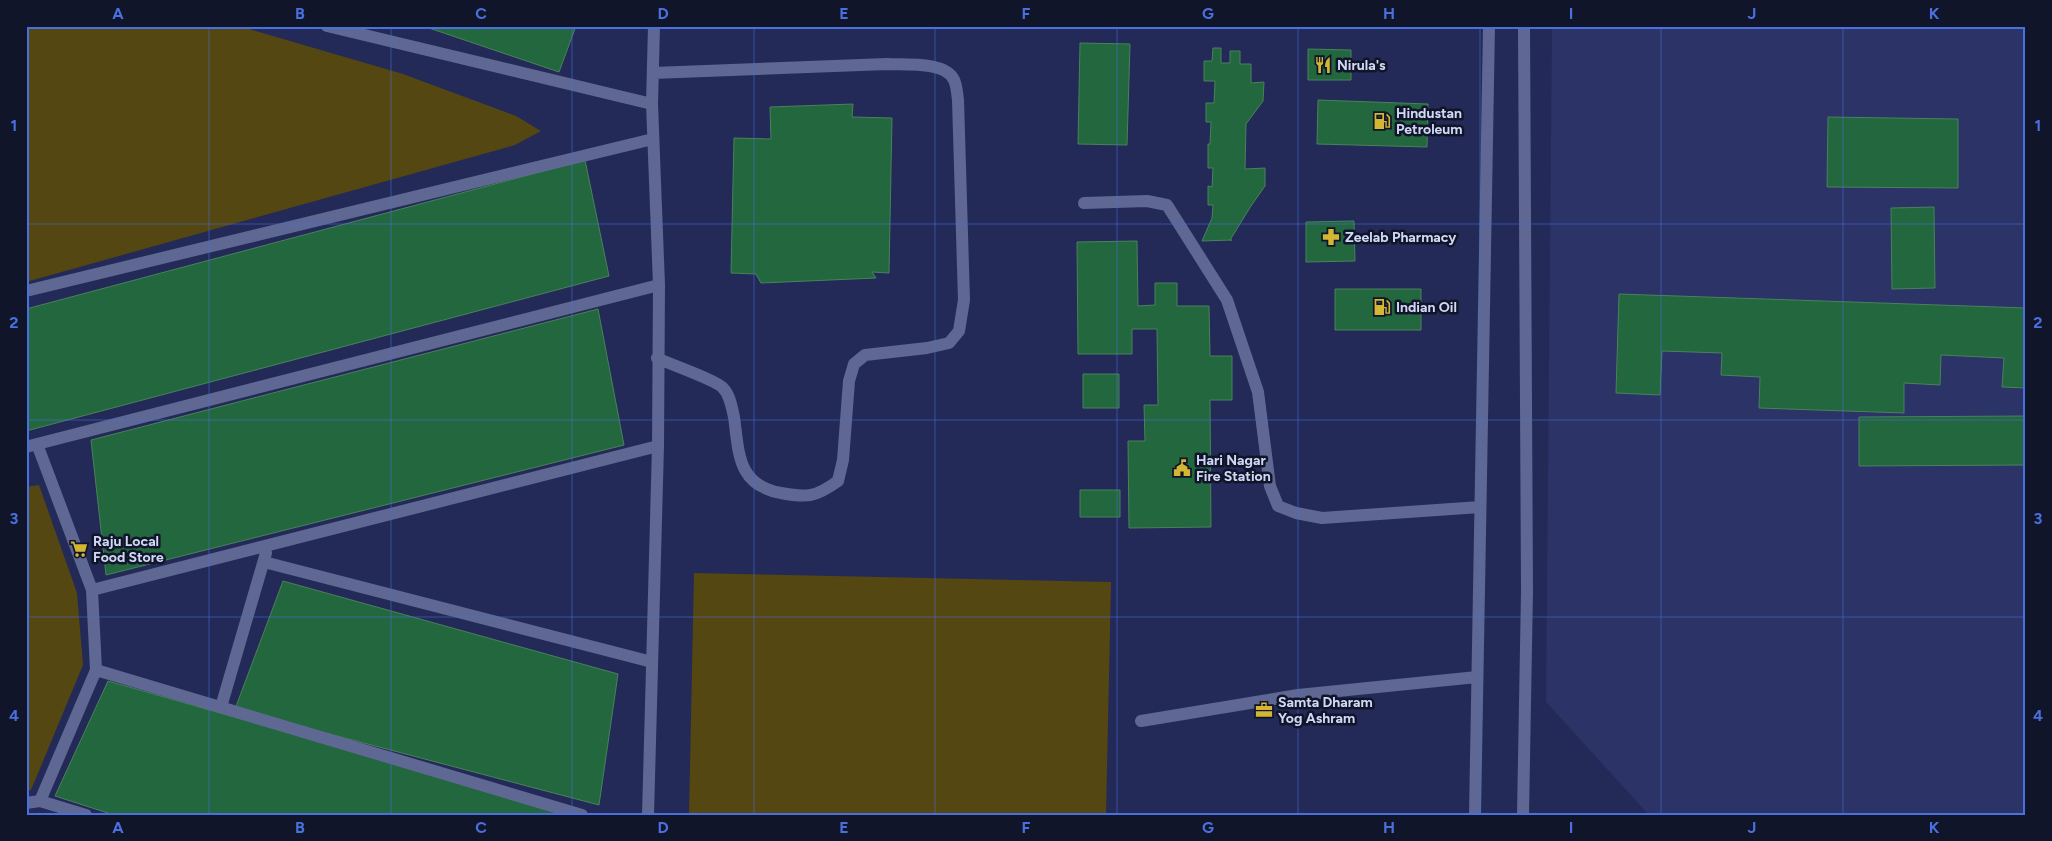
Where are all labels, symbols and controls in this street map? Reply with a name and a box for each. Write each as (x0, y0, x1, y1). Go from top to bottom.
text: A (112, 4, 124, 23)
text: B (295, 4, 305, 23)
text: C (475, 4, 487, 23)
text: D (657, 4, 669, 23)
text: E (839, 4, 849, 23)
text: F (1022, 4, 1031, 23)
text: G (1202, 4, 1214, 23)
text: H (1383, 4, 1395, 23)
text: I (1569, 4, 1573, 23)
text: J (1748, 4, 1756, 23)
text: K (1929, 4, 1940, 23)
restaurant icon: Nirula's (1313, 55, 1333, 75)
place label: Nirula's (1337, 57, 1386, 74)
place label: Hindustan Petroleum (1396, 105, 1463, 138)
fuel station icon: Hindustan Petroleum (1372, 111, 1392, 131)
text: 1 (11, 116, 17, 135)
text: 1 (2035, 116, 2041, 135)
pharmacy icon: Zeelab Pharmacy (1321, 227, 1341, 247)
place label: Zeelab Pharmacy (1345, 229, 1457, 246)
fuel station icon: Indian Oil (1372, 297, 1392, 317)
place label: Indian Oil (1396, 299, 1457, 316)
text: 2 (9, 313, 19, 332)
text: 2 (2033, 313, 2043, 332)
place label: Hari Nagar Fire Station (1196, 452, 1271, 485)
public building icon: Hari Nagar Fire Station (1172, 458, 1192, 478)
text: 3 (10, 509, 19, 528)
text: 3 (2034, 509, 2043, 528)
place label: Raju Local Food Store (93, 533, 164, 566)
supermarket icon: Raju Local Food Store (69, 539, 89, 559)
place label: Samta Dharam Yog Ashram (1278, 694, 1373, 727)
office icon: Samta Dharam Yog Ashram (1254, 700, 1274, 720)
text: 4 (9, 706, 19, 725)
text: 4 (2033, 706, 2043, 725)
text: A (112, 818, 124, 837)
text: B (295, 818, 305, 837)
text: C (475, 818, 487, 837)
text: D (657, 818, 669, 837)
text: E (839, 818, 849, 837)
text: F (1022, 818, 1031, 837)
text: G (1202, 818, 1214, 837)
text: H (1383, 818, 1395, 837)
text: I (1569, 818, 1573, 837)
text: J (1748, 818, 1756, 837)
text: K (1929, 818, 1940, 837)

